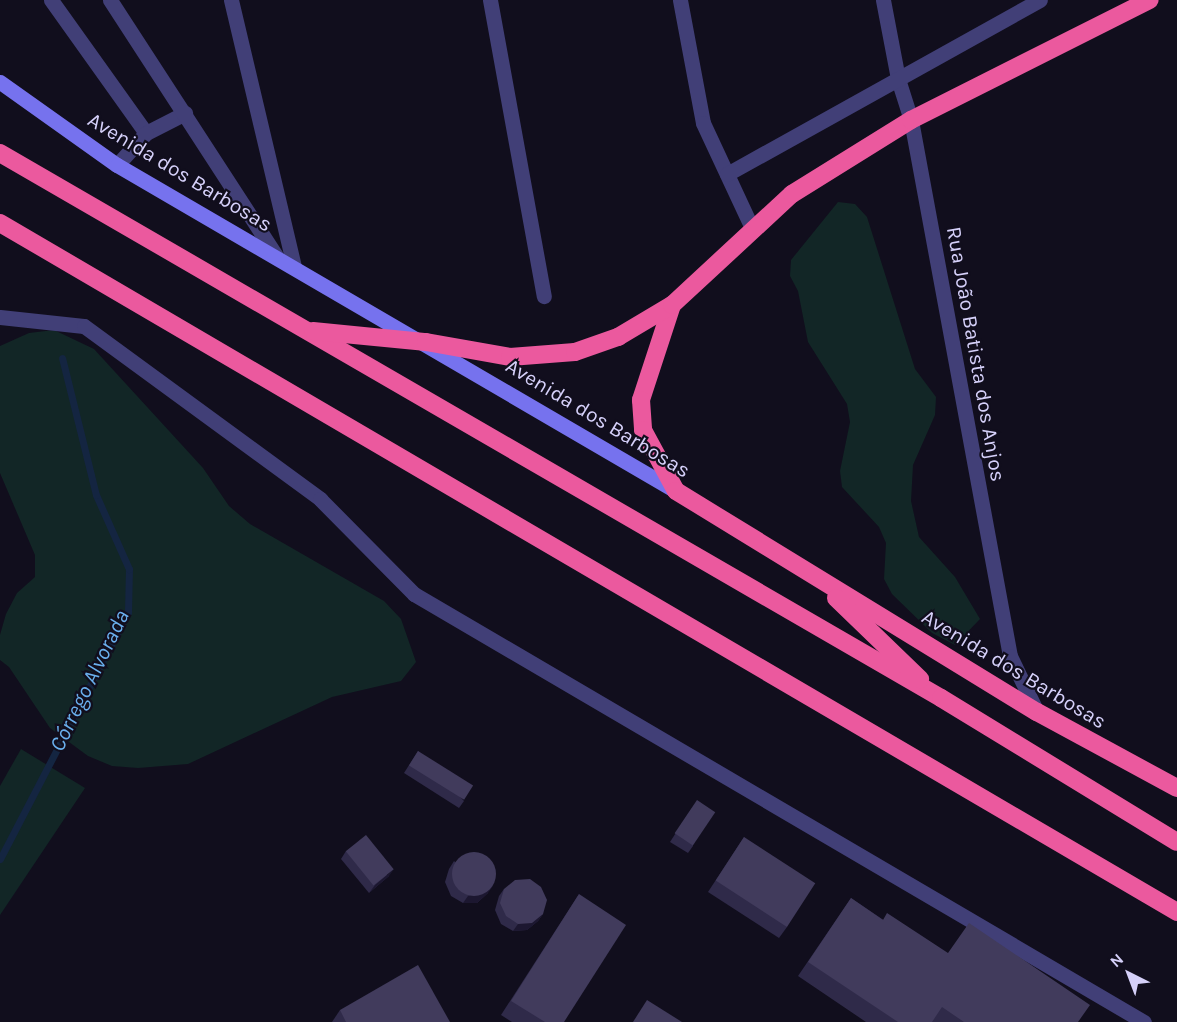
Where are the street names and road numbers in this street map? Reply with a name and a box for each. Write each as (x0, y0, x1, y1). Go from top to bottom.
street label: Avenida dos Barbosas (83, 107, 277, 237)
street label: Rua João Batista dos Anjos (941, 225, 1011, 483)
street label: Avenida dos Barbosas (501, 353, 695, 483)
street label: Avenida dos Barbosas (917, 604, 1111, 734)

